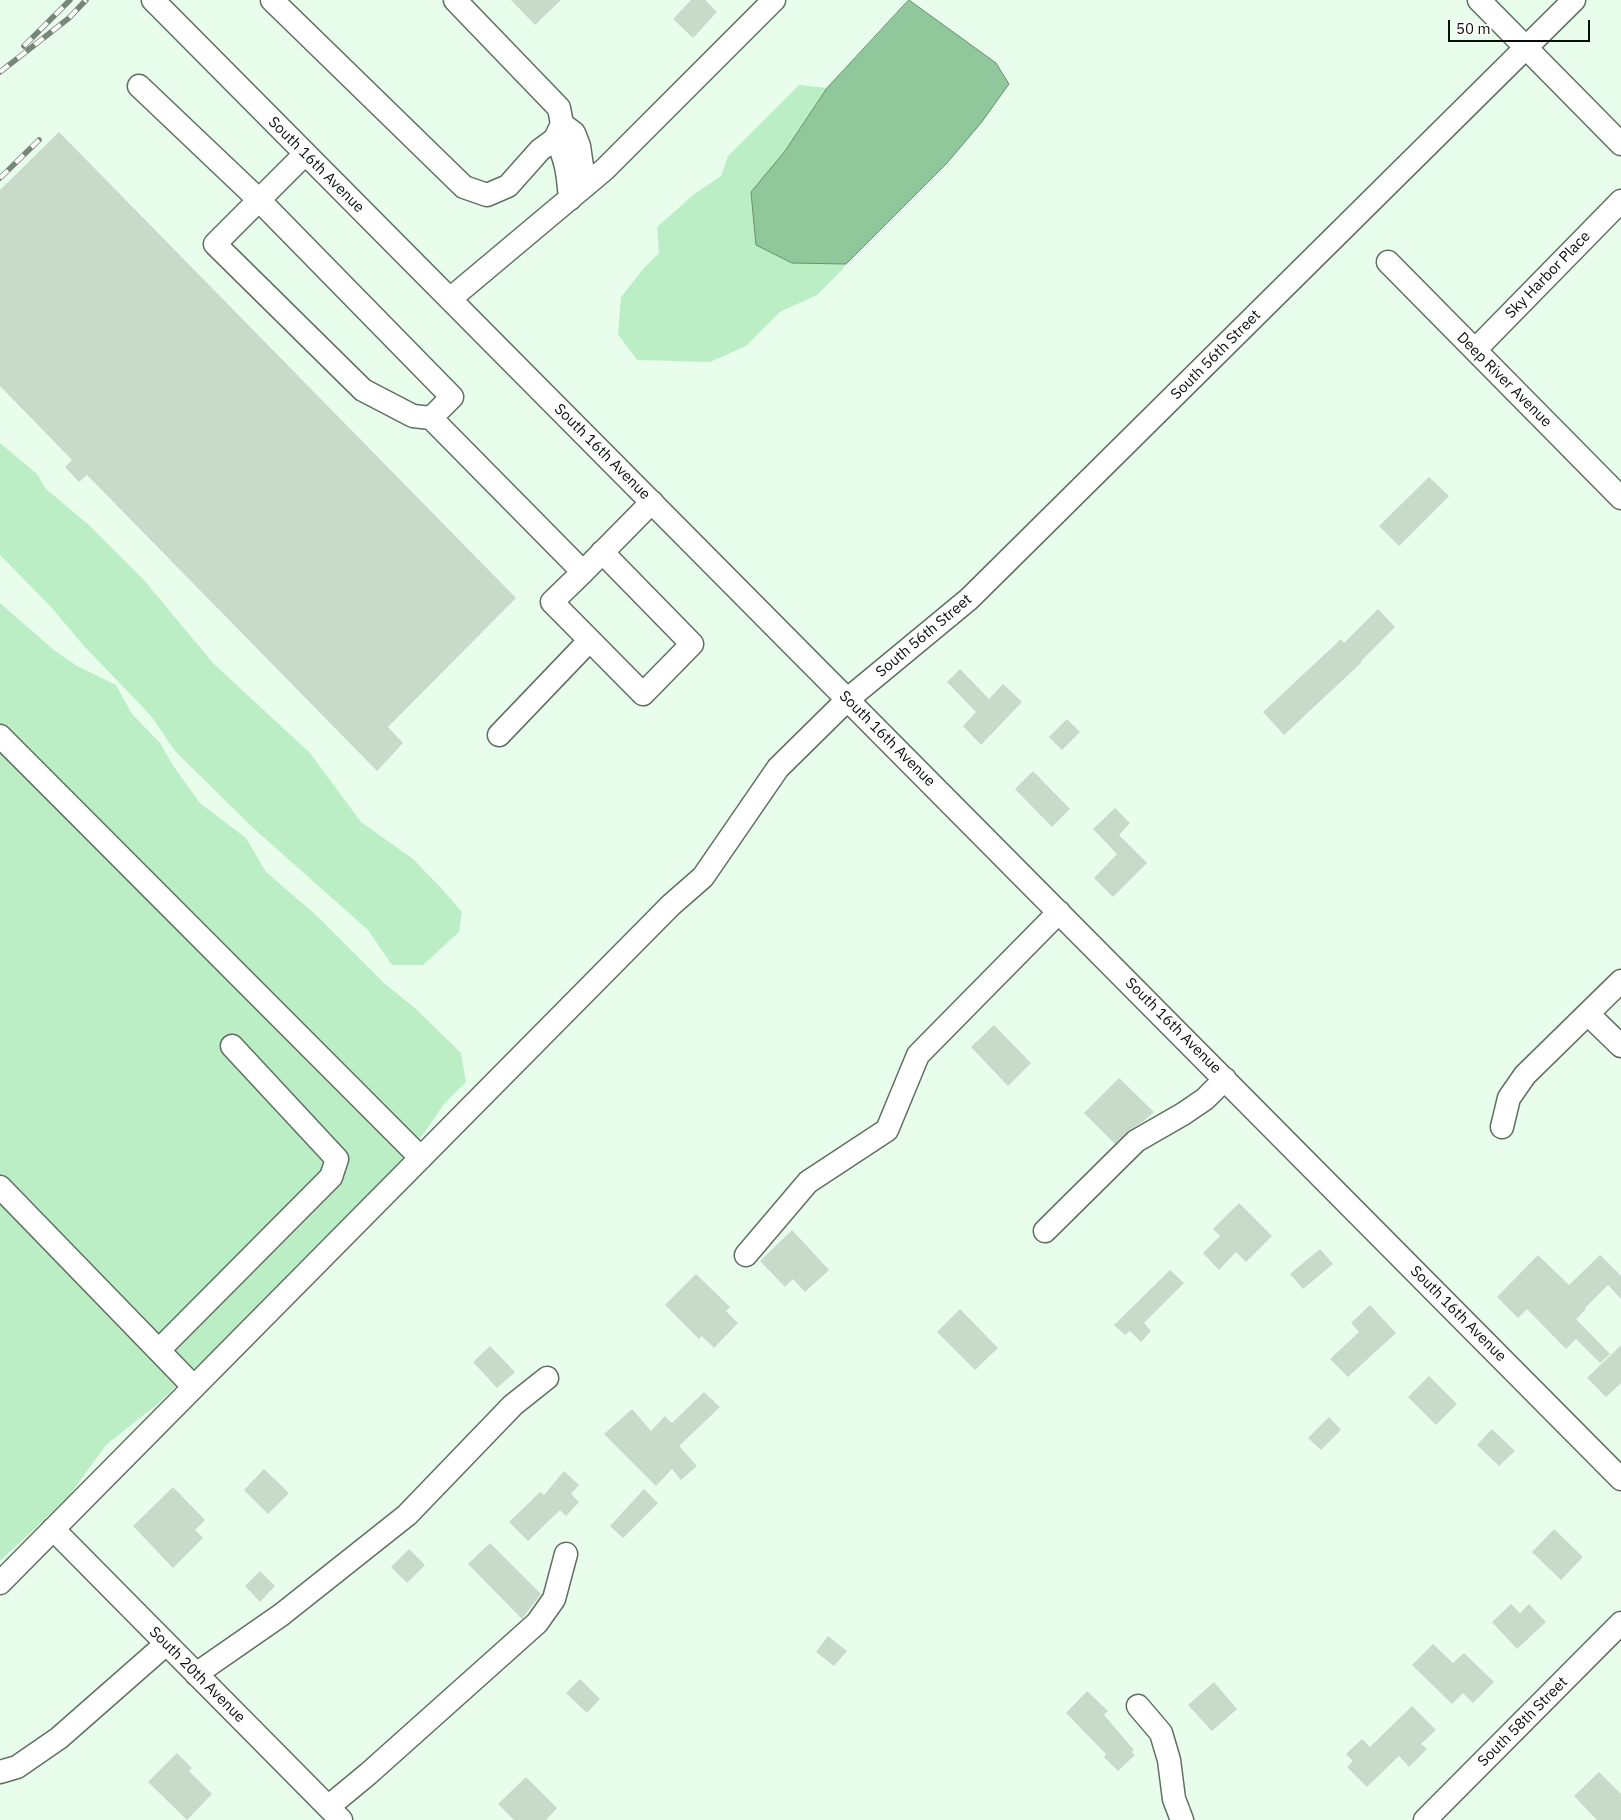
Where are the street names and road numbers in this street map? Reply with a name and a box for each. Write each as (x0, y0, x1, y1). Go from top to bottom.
street label: South 16th Avenue (264, 113, 368, 217)
street label: Sky Harbor Place (1502, 227, 1594, 323)
street label: South 56th Street (1167, 306, 1265, 404)
street label: Deep River Avenue (1453, 329, 1555, 431)
street label: South 16th Avenue (550, 400, 654, 504)
street label: South 56th Street (872, 591, 976, 681)
street label: South 16th Avenue (835, 687, 939, 791)
street label: South 16th Avenue (1121, 974, 1225, 1078)
street label: South 16th Avenue (1406, 1262, 1510, 1366)
street label: South 20th Avenue (145, 1623, 249, 1727)
street label: South 58th Street (1474, 1673, 1572, 1771)

